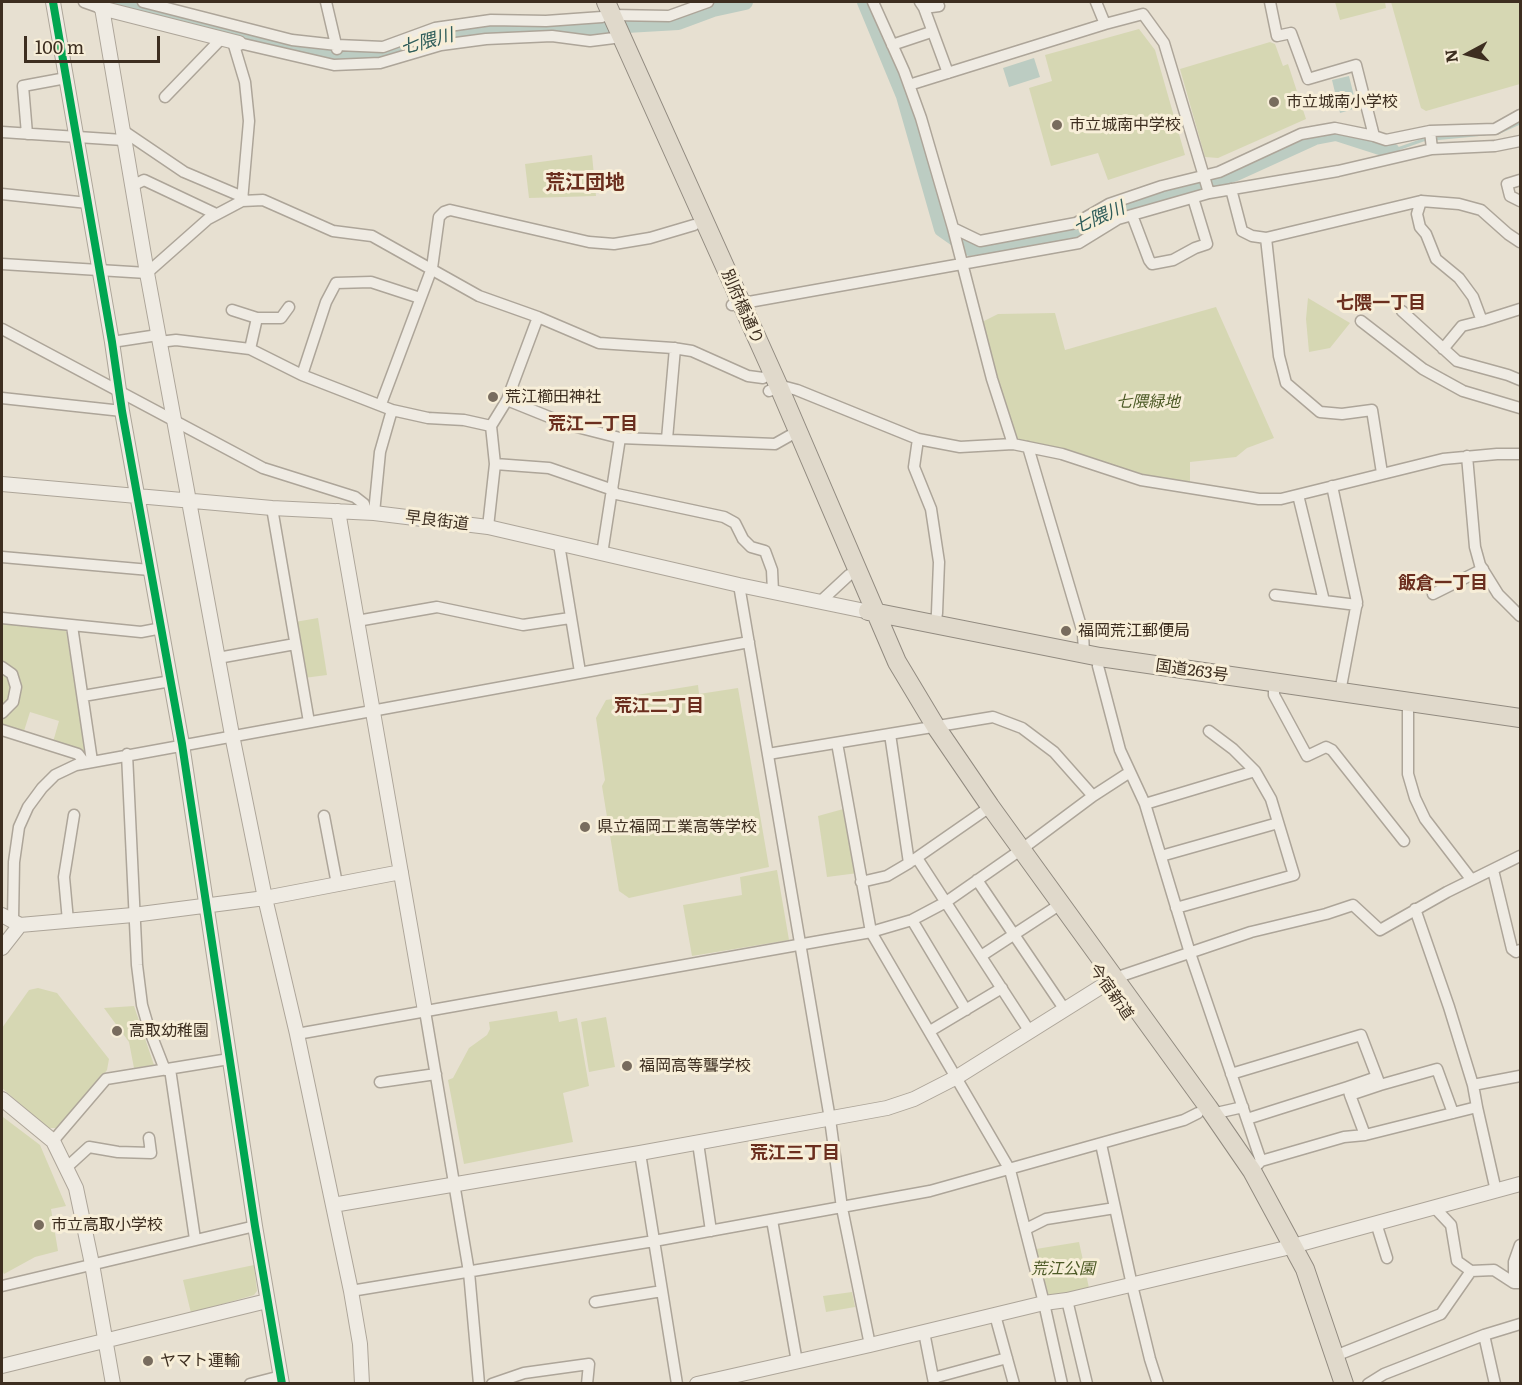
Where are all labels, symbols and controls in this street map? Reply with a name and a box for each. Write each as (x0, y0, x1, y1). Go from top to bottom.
scale bar (27, 24, 164, 62)
north arrow (1438, 24, 1498, 84)
water label: 七隈川 (398, 25, 456, 59)
text: 100 m (35, 33, 84, 60)
text: N (1437, 48, 1463, 64)
place label: 市立城南小学校 (1286, 92, 1398, 112)
marker: 市立城南小学校 (1267, 95, 1281, 109)
place label: 市立城南中学校 (1069, 115, 1181, 135)
marker: 市立城南中学校 (1050, 118, 1064, 132)
district label: 荒江団地 (545, 171, 625, 195)
water label: 七隈川 (1070, 198, 1128, 238)
street label: 別府橋通り (717, 267, 767, 347)
district label: 七隈一丁目 (1336, 293, 1426, 315)
place label: 荒江櫛田神社 (505, 387, 601, 407)
marker: 荒江櫛田神社 (486, 390, 500, 404)
park label: 七隈緑地 (1116, 392, 1180, 412)
district label: 荒江一丁目 (548, 414, 638, 436)
street label: 早良街道 (404, 508, 470, 534)
district label: 飯倉一丁目 (1398, 573, 1488, 595)
place label: 福岡荒江郵便局 (1078, 621, 1190, 641)
marker: 福岡荒江郵便局 (1059, 624, 1073, 638)
street label: 国道263号 (1154, 656, 1230, 686)
district label: 荒江二丁目 (614, 696, 704, 718)
place label: 県立福岡工業高等学校 (597, 817, 757, 837)
marker: 県立福岡工業高等学校 (578, 820, 592, 834)
street label: 今宿新道 (1085, 960, 1137, 1024)
place label: 高取幼稚園 (129, 1021, 209, 1041)
marker: 高取幼稚園 (110, 1024, 124, 1038)
place label: 福岡高等聾学校 (639, 1056, 751, 1076)
marker: 福岡高等聾学校 (620, 1059, 634, 1073)
district label: 荒江三丁目 (750, 1143, 840, 1165)
place label: 市立高取小学校 (51, 1215, 163, 1235)
marker: 市立高取小学校 (32, 1218, 46, 1232)
park label: 荒江公園 (1031, 1259, 1095, 1279)
place label: ヤマト運輸 (160, 1351, 240, 1371)
marker: ヤマト運輸 (141, 1354, 155, 1368)

